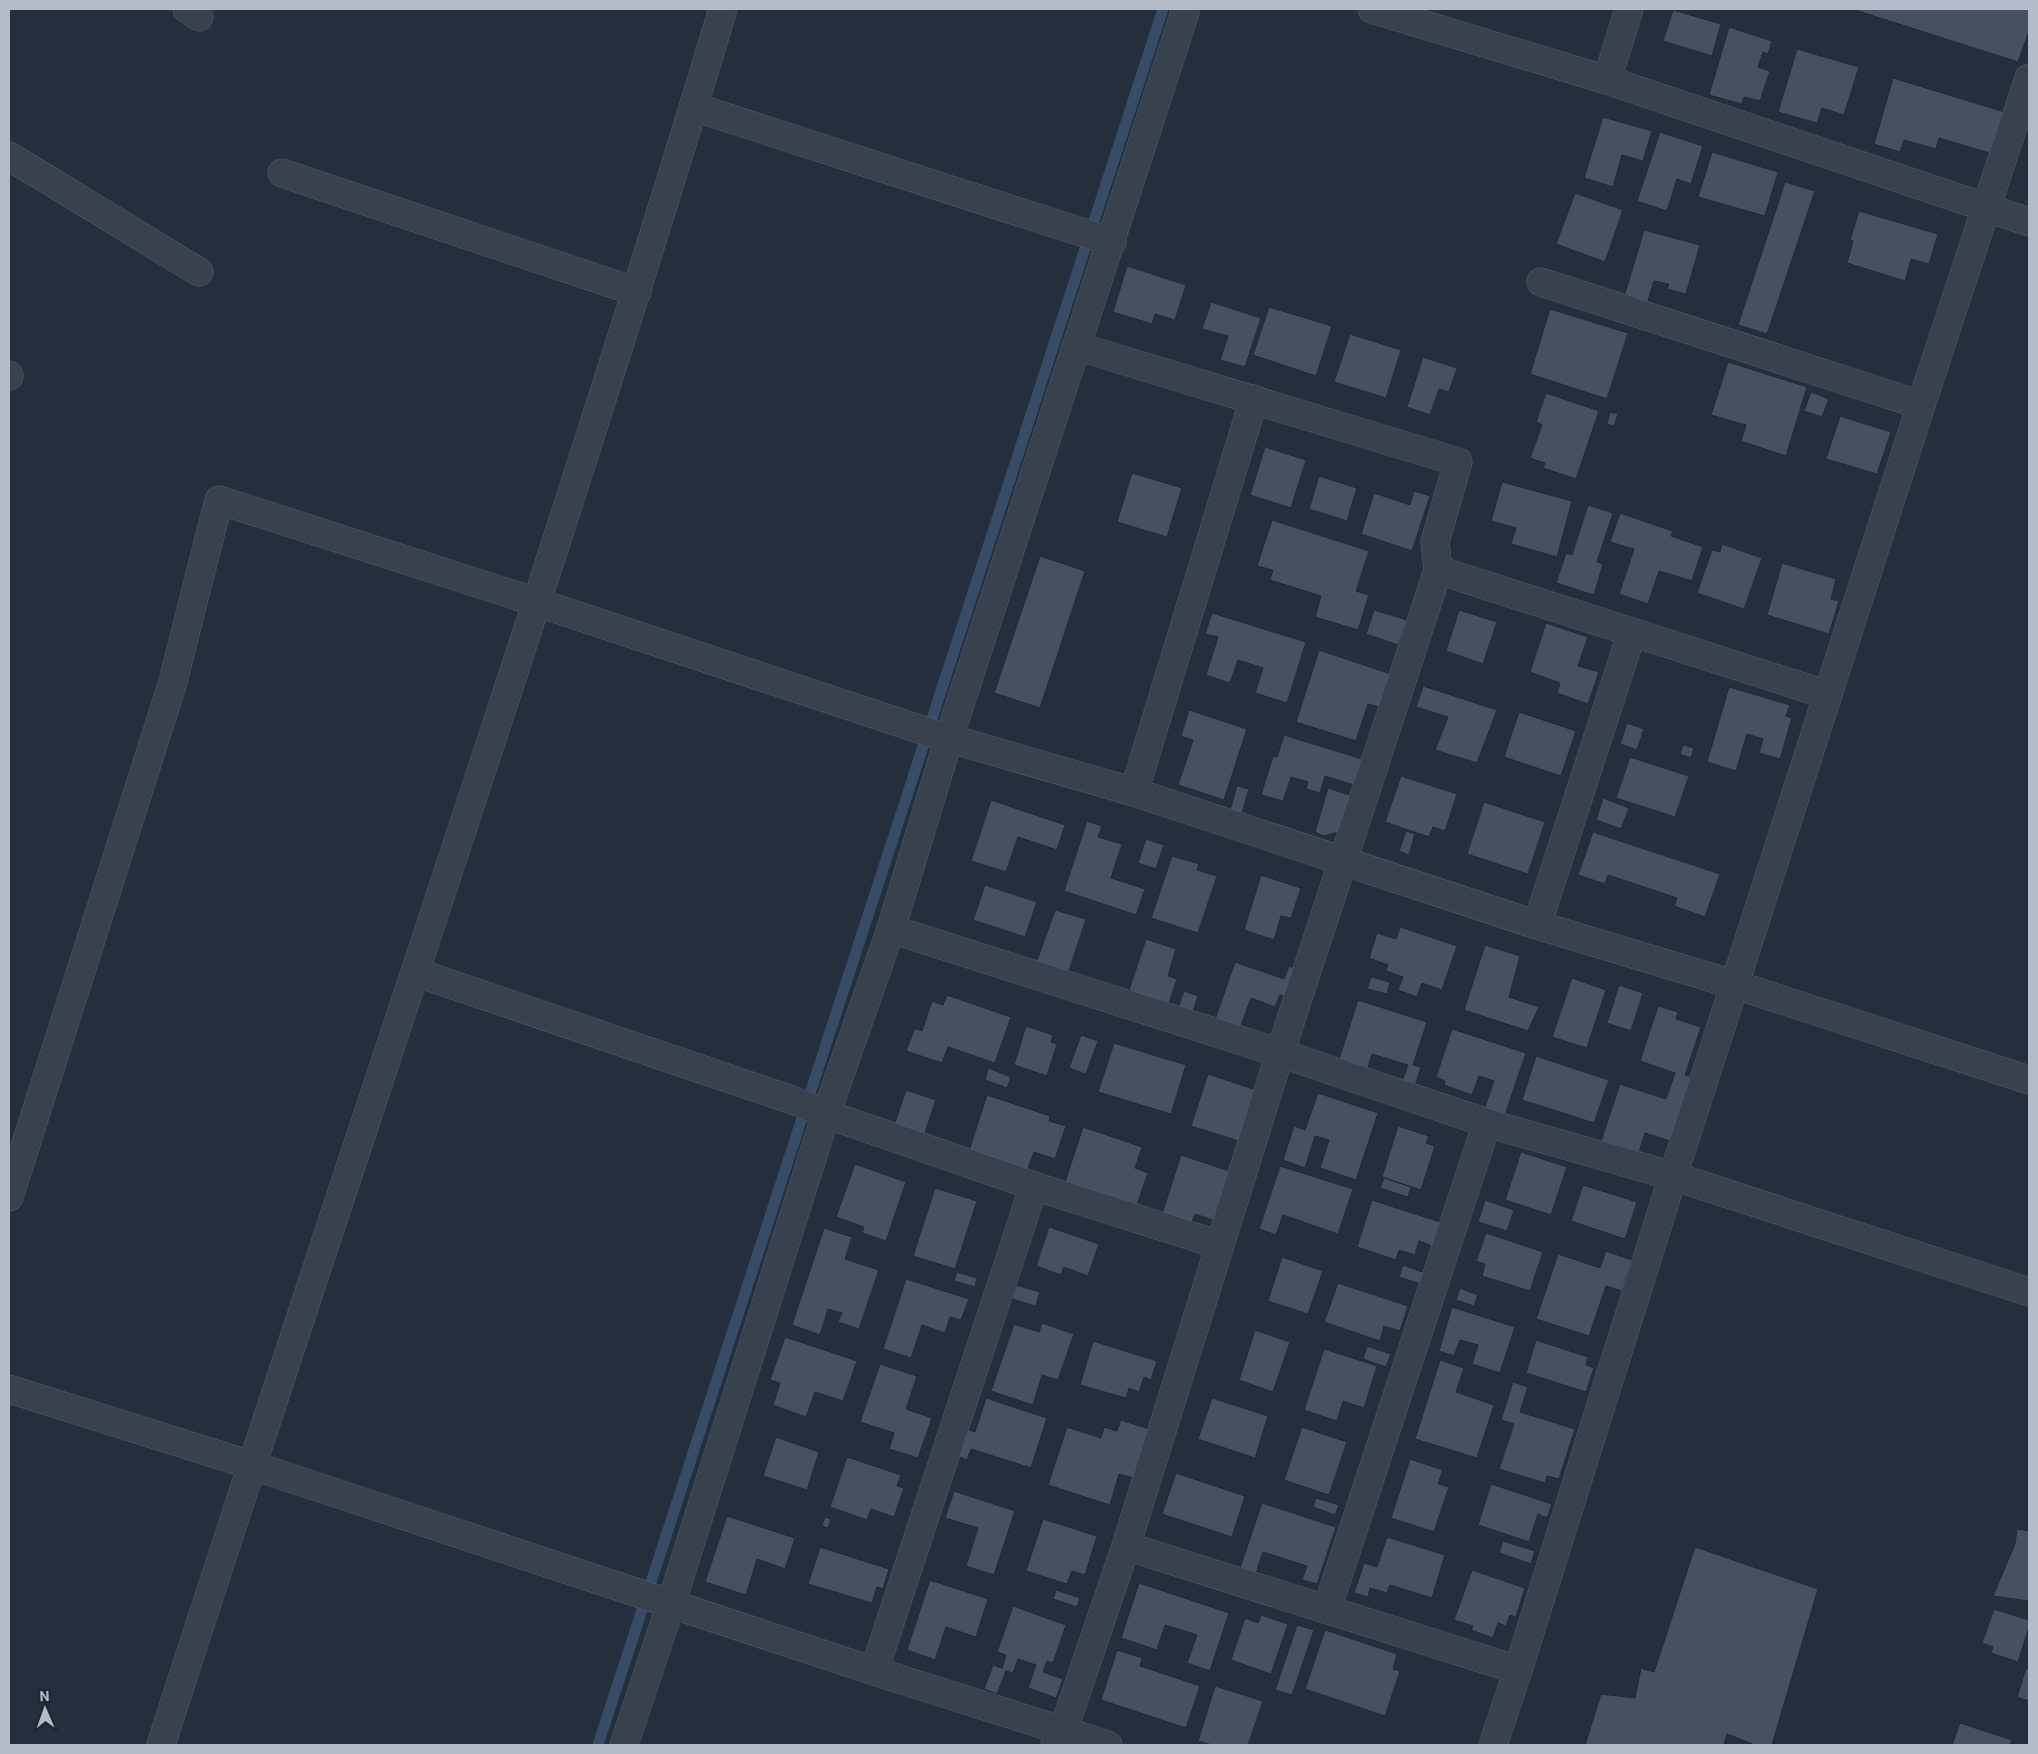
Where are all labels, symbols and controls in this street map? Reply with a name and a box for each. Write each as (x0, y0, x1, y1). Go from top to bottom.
north arrow (20, 1684, 70, 1734)
text: N (39, 1688, 50, 1704)

